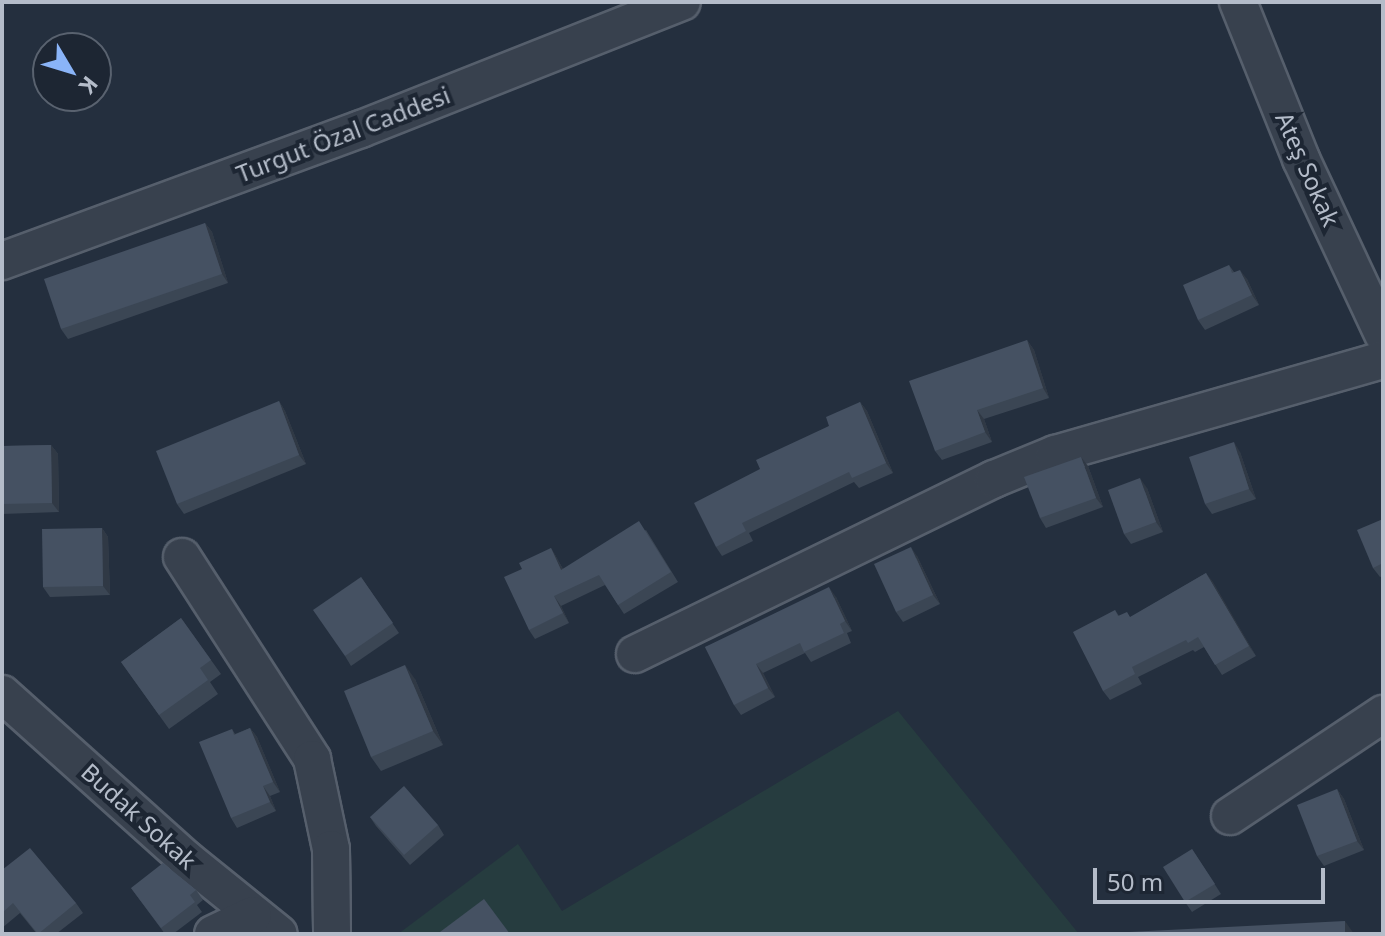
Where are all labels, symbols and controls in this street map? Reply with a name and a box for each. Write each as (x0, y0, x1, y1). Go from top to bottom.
north arrow (32, 32, 112, 112)
text: K (73, 71, 106, 101)
street label: Turgut Özal Caddesi (232, 80, 454, 188)
street label: Ateş Sokak (1270, 107, 1346, 231)
street label: Budak Sokak (76, 757, 202, 875)
scale bar (1097, 852, 1329, 902)
text: 50 m (1107, 865, 1163, 898)

